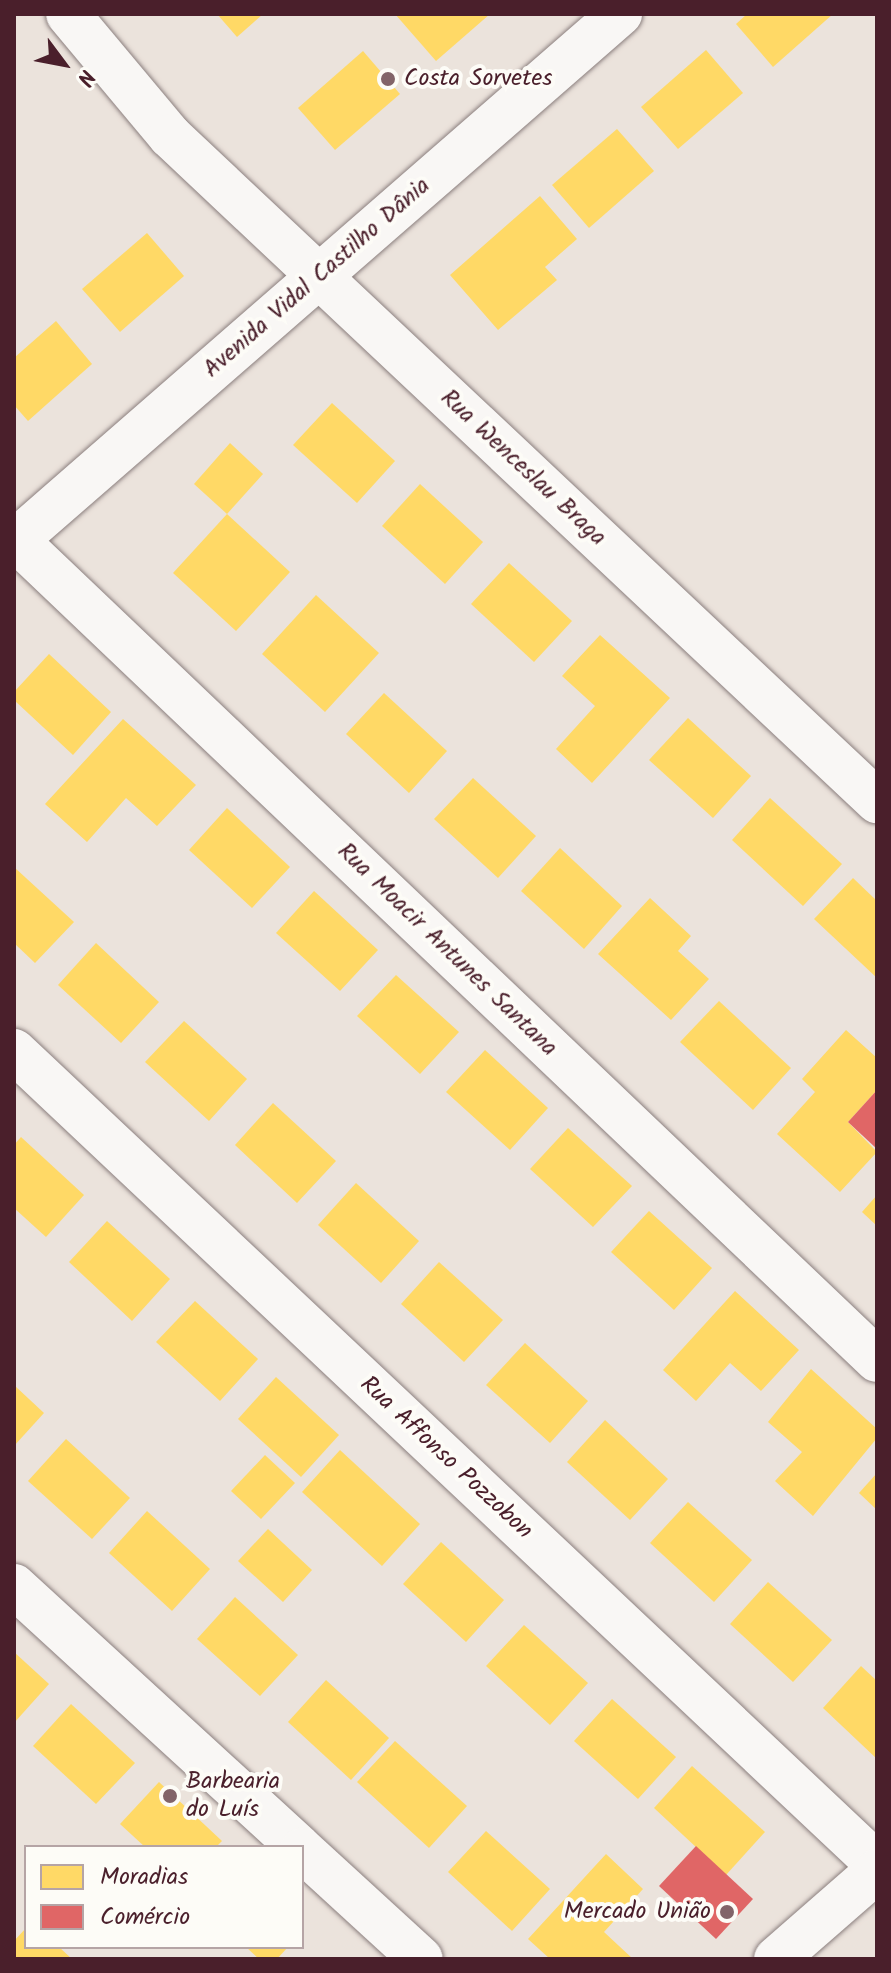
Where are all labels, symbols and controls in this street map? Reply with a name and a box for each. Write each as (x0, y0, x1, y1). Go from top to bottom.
north arrow (24, 24, 104, 104)
text: N (66, 62, 103, 92)
place label: Costa Sorvetes (404, 65, 552, 93)
marker: Costa Sorvetes (379, 70, 397, 88)
street label: Avenida Vidal Castilho Dânia (198, 172, 436, 384)
street label: Rua Wenceslau Braga (434, 384, 612, 552)
street label: Rua Moacir Antunes Santana (331, 837, 563, 1063)
street label: Rua Affonso Pozzobon (354, 1371, 538, 1545)
place label: Barbearia do Luís (186, 1768, 280, 1824)
marker: Barbearia do Luís (161, 1787, 179, 1805)
legend (24, 1845, 304, 1949)
text: Moradias (100, 1858, 188, 1897)
text: Comércio (100, 1898, 190, 1937)
place label: Mercado União (564, 1898, 711, 1926)
marker: Mercado União (718, 1903, 736, 1921)

